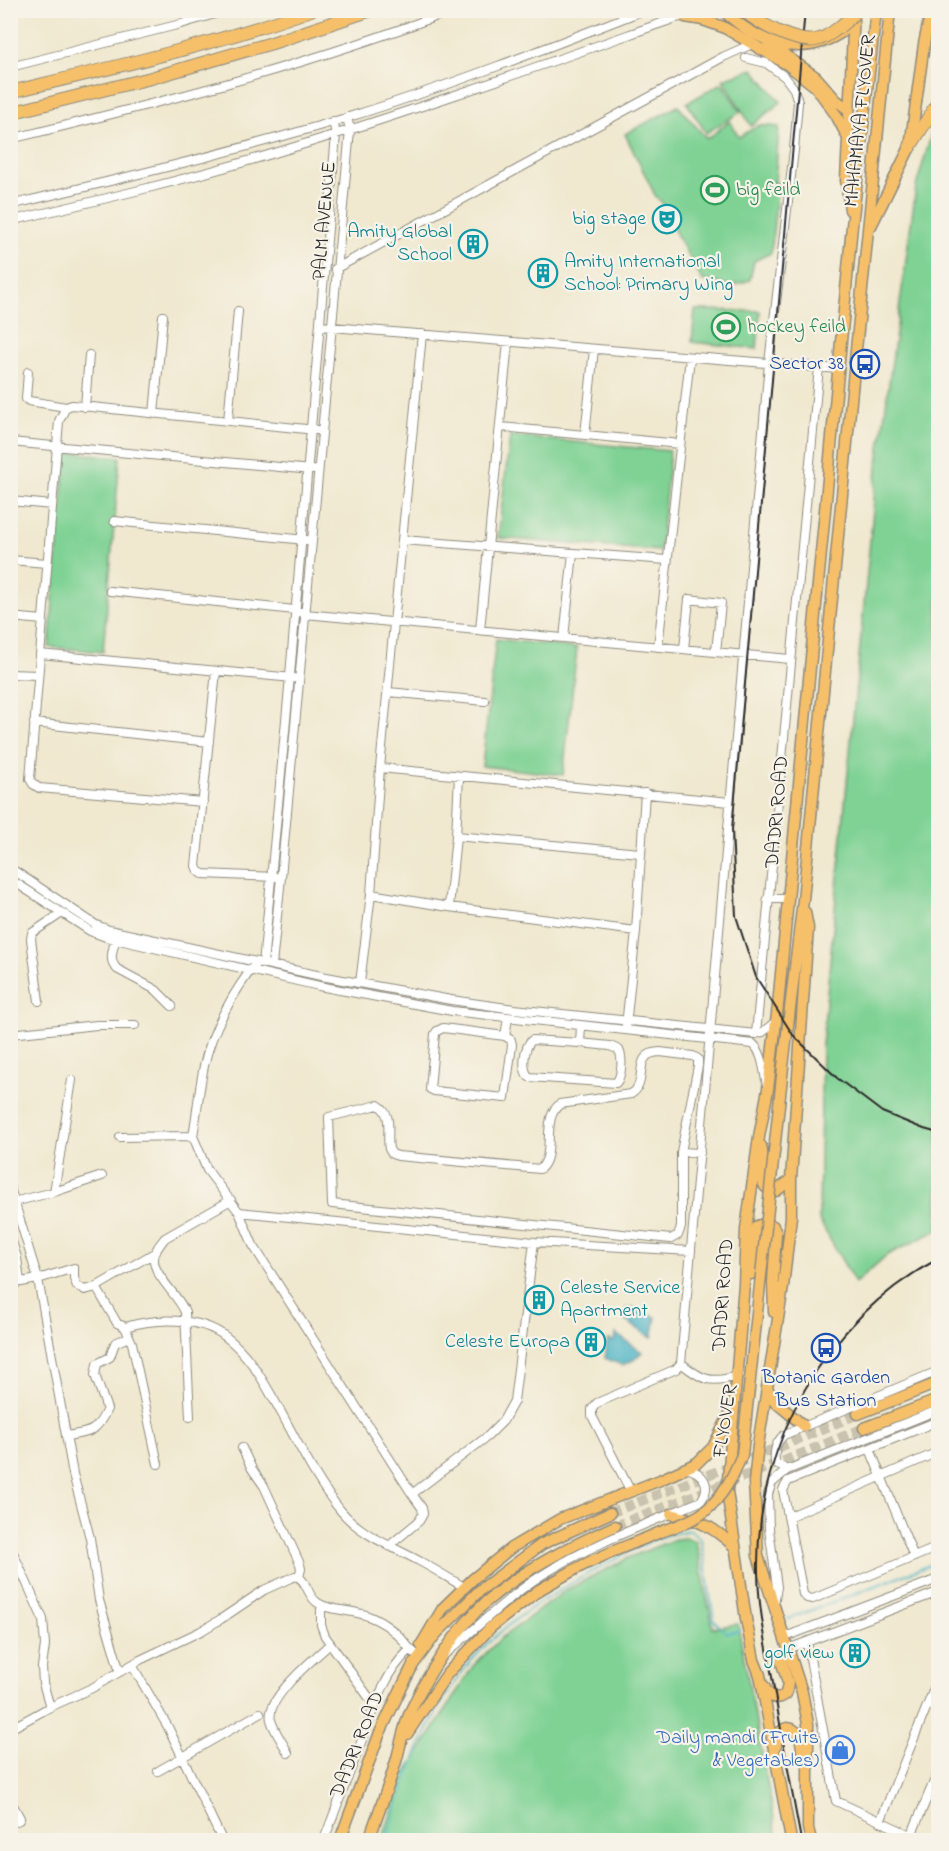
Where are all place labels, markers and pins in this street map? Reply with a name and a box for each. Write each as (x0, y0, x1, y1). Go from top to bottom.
sports icon: big feild (699, 174, 731, 206)
place label: big feild (736, 176, 801, 206)
theatre icon: big stage (651, 203, 683, 235)
place label: big stage (572, 205, 646, 235)
place label: Amity Global School (347, 218, 452, 270)
building icon: Amity Global School (457, 228, 489, 260)
place label: Amity International School: Primary Wing (564, 248, 733, 301)
building icon: Amity International School: Primary Wing (527, 257, 559, 289)
sports icon: hockey feild (710, 311, 742, 343)
place label: hockey feild (747, 313, 846, 342)
bus stop icon: Sector 38 (849, 348, 881, 380)
place label: Sector 38 (769, 350, 844, 379)
place label: Celeste Service Apartment (560, 1274, 680, 1326)
building icon: Celeste Service Apartment (523, 1284, 555, 1316)
building icon: Celeste Europa (575, 1326, 607, 1358)
place label: Celeste Europa (445, 1328, 570, 1357)
bus stop icon: Botanic Garden Bus Station (810, 1332, 842, 1364)
place label: Botanic Garden Bus Station (761, 1364, 890, 1416)
building icon: golf view (839, 1637, 871, 1669)
place label: golf view (763, 1639, 834, 1669)
place label: Daily mandi (Fruits & Vegetables) (656, 1724, 819, 1777)
shop icon: Daily mandi (Fruits & Vegetables) (824, 1734, 856, 1766)

